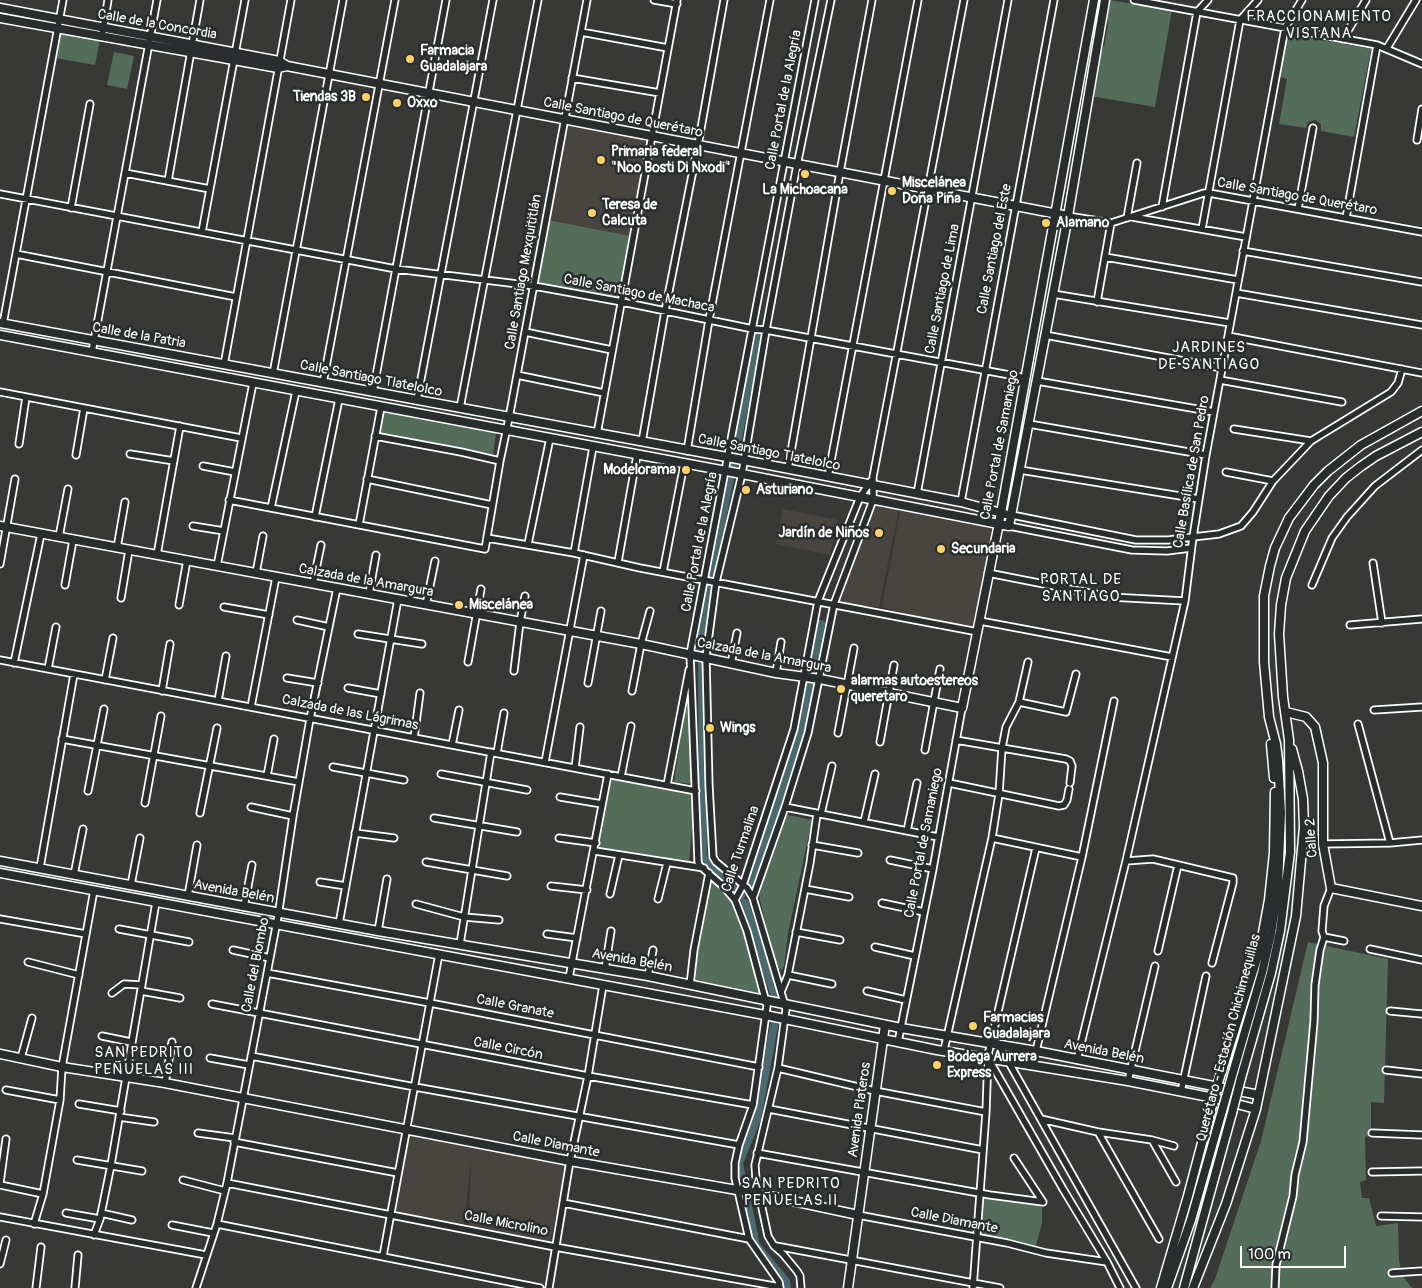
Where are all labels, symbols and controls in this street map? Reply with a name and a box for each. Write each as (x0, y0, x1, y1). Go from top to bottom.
street label: Calle de la Concordia (96, 6, 218, 44)
district label: FRACCIONAMIENTO VISTANA (1244, 8, 1394, 43)
street label: Calle Portal de la Alegría (762, 29, 806, 171)
place label: Farmacia Guadalajara (420, 43, 487, 75)
marker: Farmacia Guadalajara (404, 53, 416, 65)
place label: Tiendas 3B (293, 89, 356, 105)
marker: Tiendas 3B (360, 91, 372, 103)
street label: Calle Santiago de Querétaro (542, 94, 704, 142)
place label: Oxxo (407, 95, 437, 111)
marker: Oxxo (391, 97, 403, 109)
place label: Primaria federal "Noo Bosti Di Nxodi" (611, 144, 730, 176)
marker: Primaria federal "Noo Bosti Di Nxodi" (595, 154, 607, 166)
marker: La Michoacana (799, 168, 811, 180)
place label: Miscelánea Doña Piña (902, 175, 966, 208)
street label: Calle Santiago de Querétaro (1216, 175, 1378, 219)
place label: La Michoacana (762, 182, 848, 198)
street label: Calle Santiago del Este (974, 182, 1016, 316)
marker: Miscelánea Doña Piña (886, 185, 898, 197)
street label: Calle Santiago Mexquititlán (502, 193, 546, 351)
place label: Teresa de Calcuta (602, 197, 657, 230)
marker: Teresa de Calcuta (586, 207, 598, 219)
place label: Alamano (1056, 215, 1109, 231)
marker: Alamano (1040, 217, 1052, 229)
street label: Calle Santiago de Lima (922, 223, 964, 355)
street label: Calle Santiago de Machaca (562, 271, 716, 317)
street label: Calle de la Patria (91, 320, 187, 352)
district label: JARDINES DE SANTIAGO (1157, 339, 1261, 374)
street label: Calle Santiago Tlatelolco (298, 357, 444, 401)
street label: Calle Portal de Samaniego (977, 369, 1023, 521)
street label: Calle Basílica de San Pedro (1170, 394, 1214, 550)
street label: Calle Santiago Tlatelolco (696, 431, 842, 475)
place label: Modelorama (603, 462, 676, 478)
marker: Modelorama (680, 464, 692, 476)
street label: Calle Portal de la Alegría (678, 471, 722, 613)
place label: Asturiano (756, 482, 813, 498)
marker: Asturiano (740, 484, 752, 496)
place label: Jardín de Niños (779, 525, 869, 541)
marker: Jardín de Niños (873, 527, 885, 539)
place label: Secundaria (951, 541, 1016, 557)
marker: Secundaria (935, 543, 947, 555)
street label: Calzada de la Amargura (297, 561, 435, 601)
district label: PORTAL DE SANTIAGO (1039, 571, 1123, 606)
place label: Miscelánea (469, 597, 533, 613)
marker: Miscelánea (453, 599, 465, 611)
street label: Calzada de la Amargura (695, 635, 833, 677)
place label: alarmas autoestereos queretaro (851, 673, 978, 706)
marker: alarmas autoestereos queretaro (835, 683, 847, 695)
street label: Calzada de las Lágrimas (280, 692, 420, 734)
place label: Wings (720, 720, 756, 736)
marker: Wings (704, 722, 716, 734)
street label: Calle Portal de Samaniego (901, 767, 947, 919)
street label: Calle Turmalina (718, 804, 764, 894)
street label: Calle 2 (1302, 818, 1322, 858)
street label: Avenida Belén (192, 877, 276, 907)
street label: Calle del Biombo (239, 916, 273, 1014)
street label: Querétaro - Estación Chichimequillas (1193, 932, 1265, 1144)
street label: Avenida Belén (590, 946, 674, 976)
street label: Calle Granate (475, 991, 555, 1023)
place label: Farmacias Guadalajara (983, 1010, 1050, 1042)
marker: Farmacias Guadalajara (967, 1020, 979, 1032)
street label: Calle Circón (472, 1034, 544, 1064)
street label: Avenida Belén (1062, 1036, 1146, 1068)
district label: SAN PEDRITO PEÑUELAS III (93, 1044, 195, 1079)
place label: Bodega Aurrera Express (947, 1049, 1037, 1082)
marker: Bodega Aurrera Express (931, 1059, 943, 1071)
street label: Avenida Plateros (845, 1061, 875, 1159)
street label: Calle Diamante (511, 1128, 601, 1162)
district label: SAN PEDRITO PEÑUELAS II (740, 1175, 842, 1210)
street label: Calle Diamante (909, 1204, 999, 1238)
street label: Calle Microlino (463, 1208, 549, 1240)
scale bar (1242, 1236, 1348, 1268)
text: 100 m (1248, 1245, 1291, 1264)

